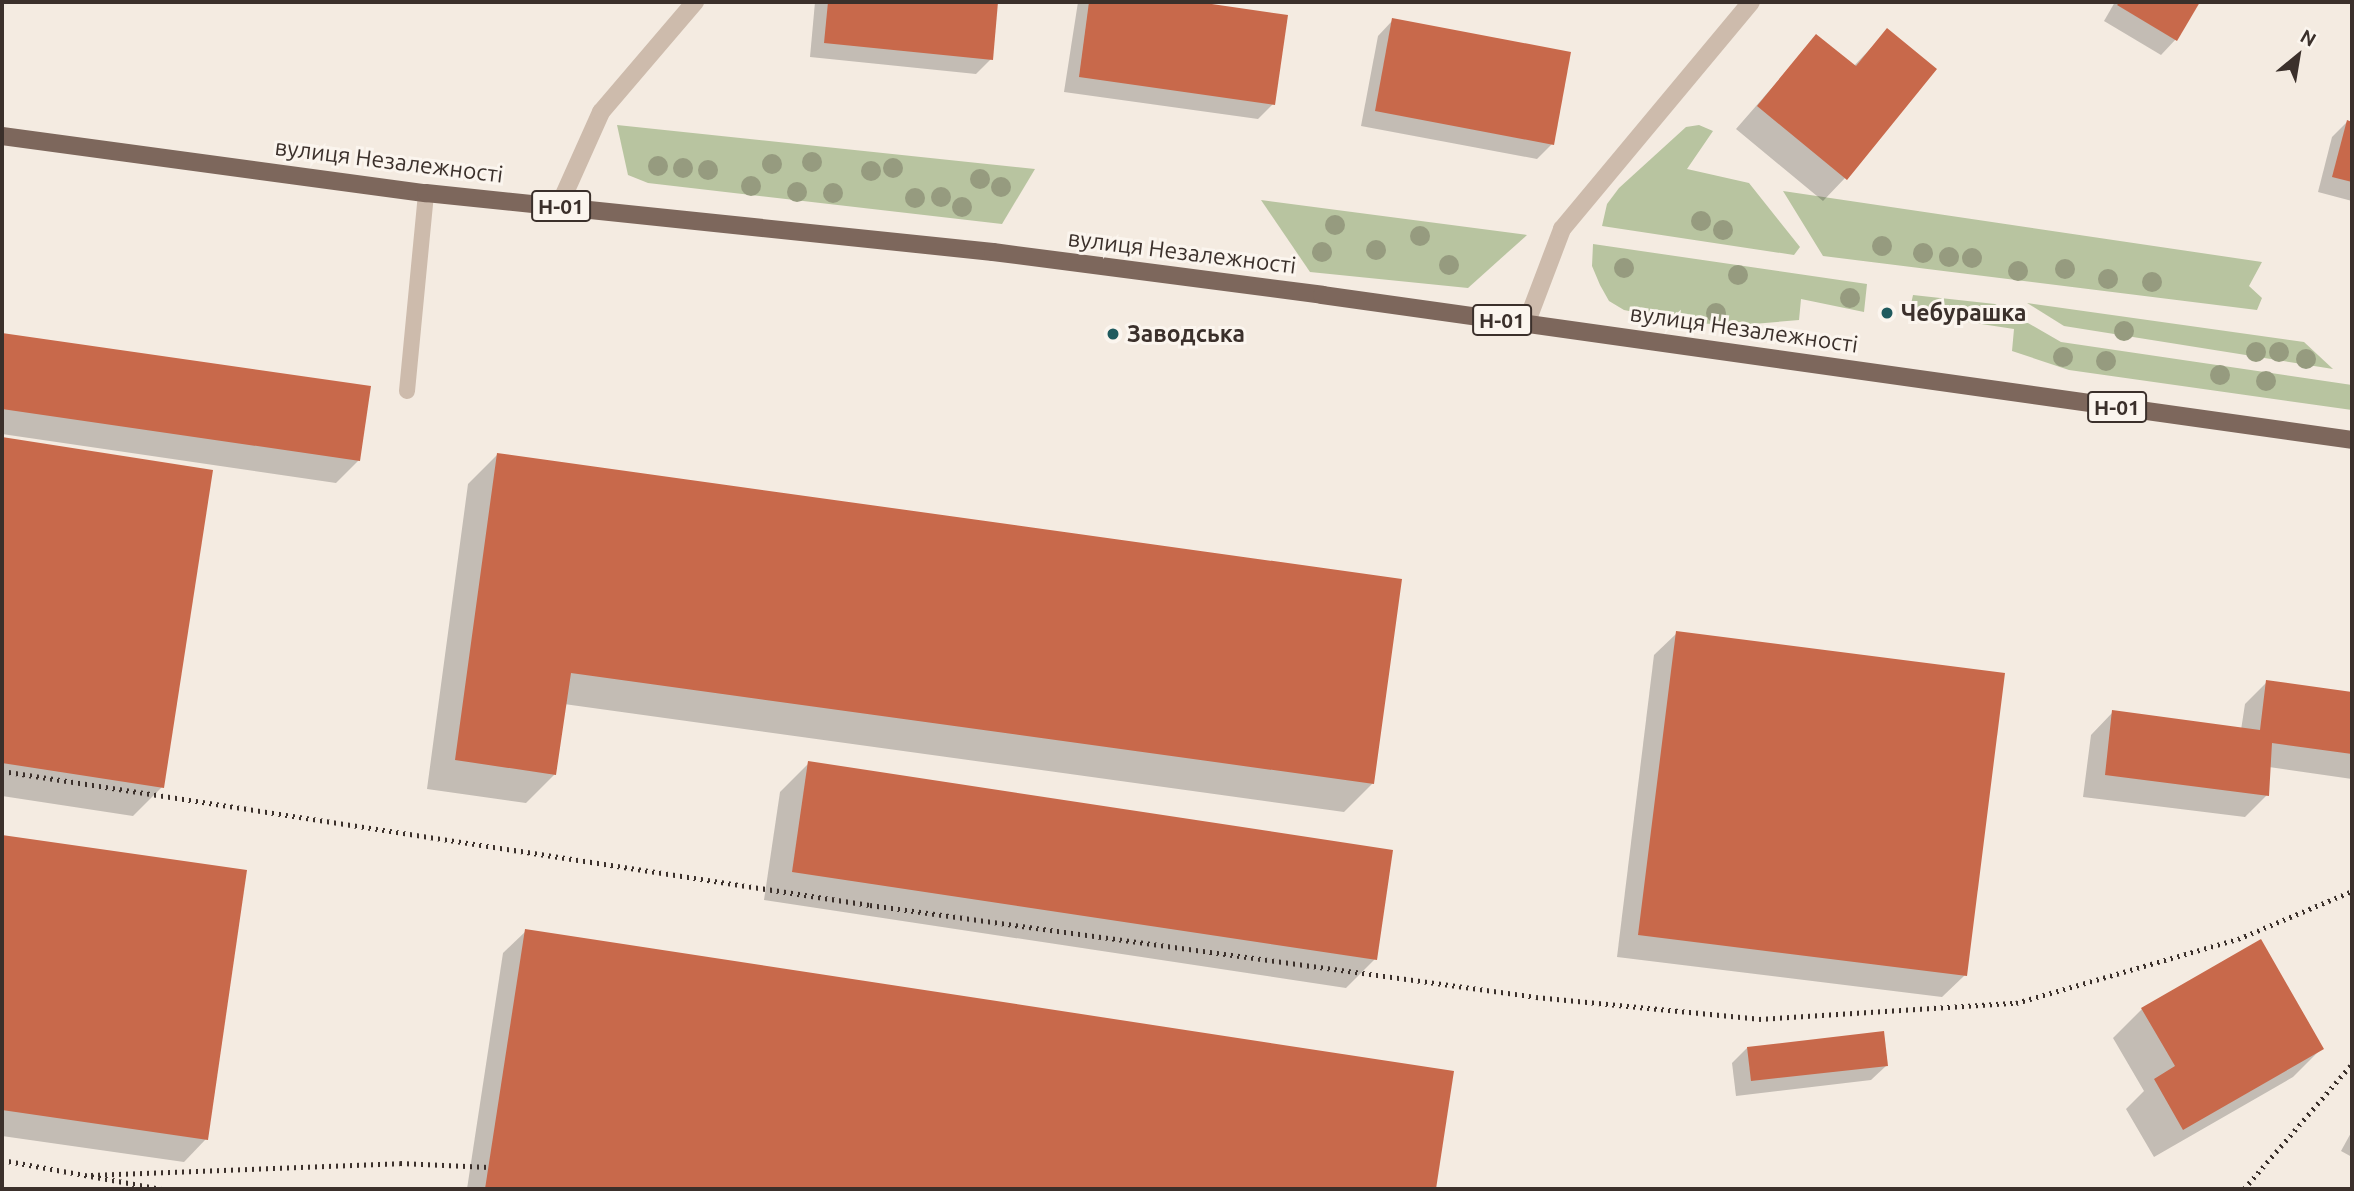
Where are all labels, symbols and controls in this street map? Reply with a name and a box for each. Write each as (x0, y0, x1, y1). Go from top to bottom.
north arrow (2263, 21, 2333, 91)
text: N (2297, 25, 2320, 51)
street label: вулиця Незалежності (273, 133, 505, 189)
road number: Н-01 (530, 188, 592, 224)
street label: вулиця Незалежності (1066, 224, 1298, 280)
street label: вулиця Незалежності (1628, 299, 1860, 359)
place label: Чебурашка (1901, 299, 2027, 327)
road number: Н-01 (1470, 302, 1534, 338)
marker: Чебурашка (1879, 305, 1895, 321)
place label: Заводська (1127, 320, 1245, 348)
marker: Заводська (1105, 326, 1121, 342)
road number: Н-01 (2086, 390, 2148, 424)

